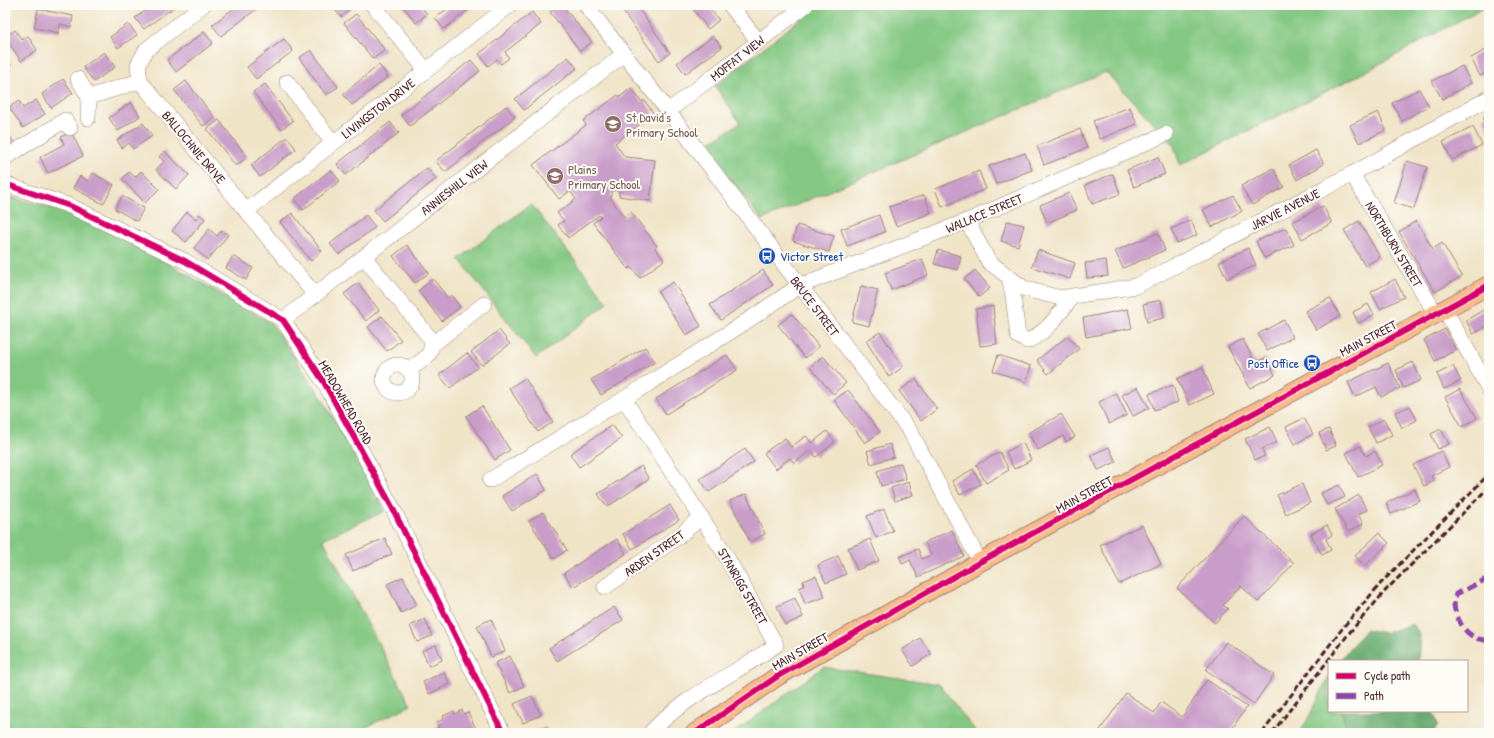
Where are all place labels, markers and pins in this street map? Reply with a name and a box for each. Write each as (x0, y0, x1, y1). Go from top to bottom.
place label: St David's Primary School (626, 108, 699, 141)
school or university icon: St David's Primary School (603, 114, 623, 134)
place label: Plains Primary School (568, 160, 641, 193)
school or university icon: Plains Primary School (545, 166, 565, 186)
bus stop icon: Victor Street (757, 246, 777, 266)
place label: Victor Street (780, 247, 844, 265)
bus stop icon: Post Office (1302, 353, 1322, 373)
place label: Post Office (1248, 354, 1299, 372)

